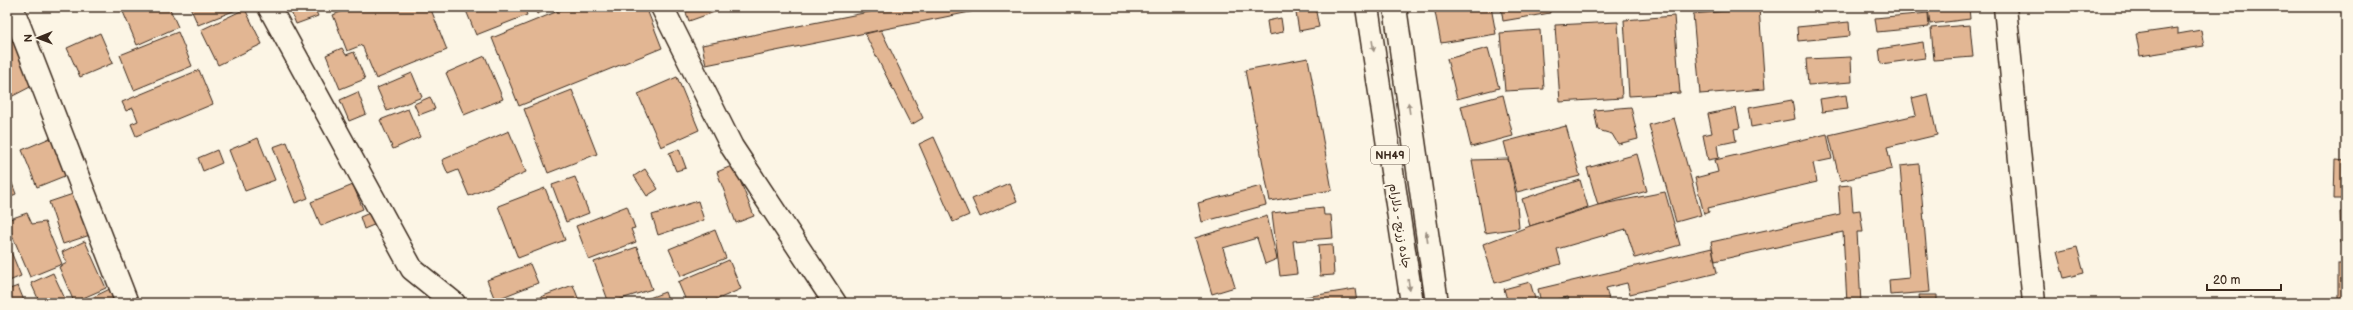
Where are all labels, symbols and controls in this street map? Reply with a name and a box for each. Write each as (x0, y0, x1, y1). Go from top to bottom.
north arrow (18, 18, 58, 58)
text: N (22, 34, 35, 42)
one-way arrow (1370, 39, 1376, 52)
one-way arrow (1406, 102, 1412, 114)
road number: NH49 (1371, 146, 1409, 164)
street label: جاده زرنج - دلارام (1384, 182, 1414, 270)
one-way arrow (1424, 231, 1430, 243)
scale bar (2207, 266, 2281, 292)
text: 20 m (2213, 273, 2240, 288)
one-way arrow (1406, 279, 1412, 291)

